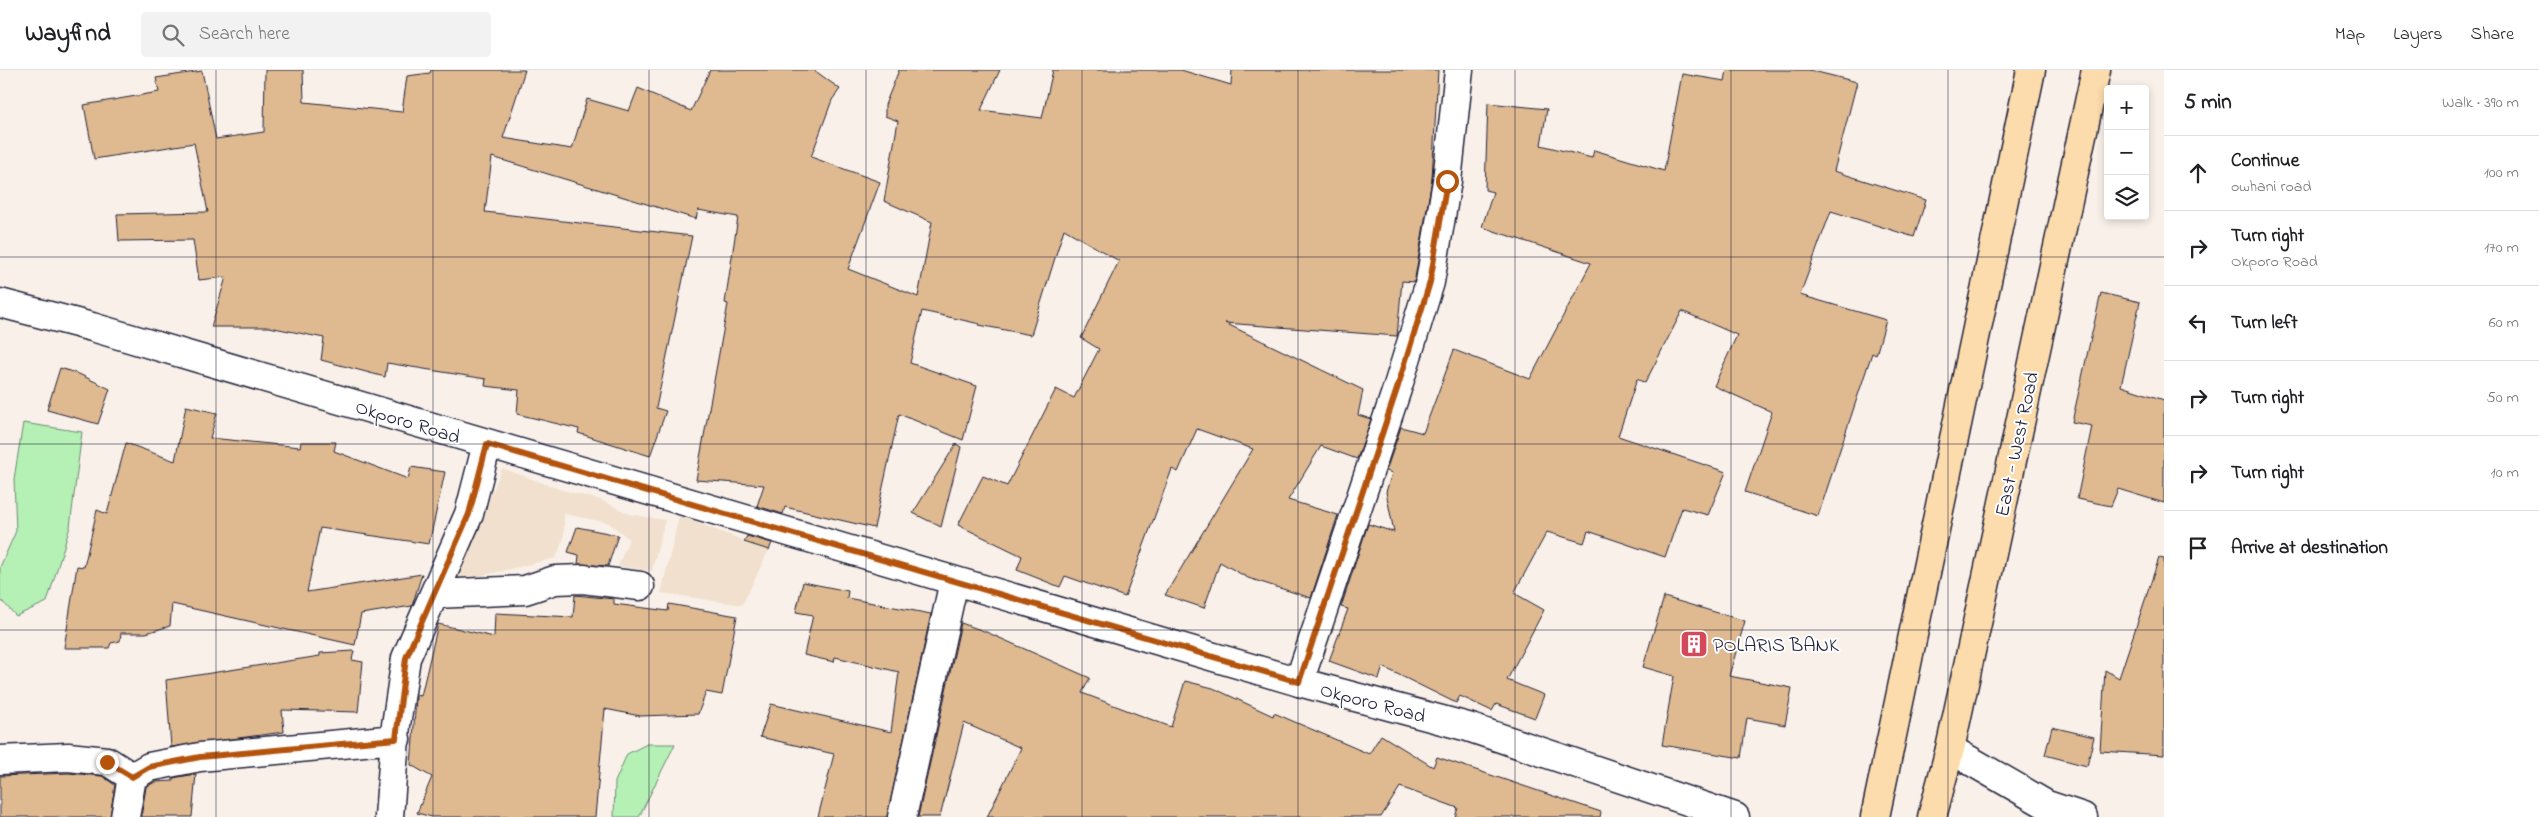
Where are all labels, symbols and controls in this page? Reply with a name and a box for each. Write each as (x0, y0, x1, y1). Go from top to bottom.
search box (141, 12, 491, 57)
text: Wayfind (25, 17, 111, 52)
icon: search (159, 21, 187, 49)
text: Search here (199, 21, 290, 48)
text: Map (2335, 22, 2365, 48)
text: Layers (2393, 22, 2443, 48)
text: Share (2471, 22, 2514, 48)
map controls (2104, 85, 2149, 220)
button: + (2104, 85, 2149, 130)
text: 5 min (2184, 88, 2232, 118)
text: Walk · 390 m (2442, 91, 2519, 115)
button: − (2104, 130, 2149, 175)
text: Continue (2231, 148, 2299, 175)
icon: ahead (2184, 159, 2212, 187)
text: 100 m (2484, 161, 2519, 185)
route start (1436, 170, 1459, 193)
button: layers (2104, 175, 2149, 220)
text: owhani road (2231, 175, 2311, 199)
text: Turn right (2231, 223, 2304, 250)
icon: right (2184, 234, 2212, 262)
text: 170 m (2484, 236, 2519, 260)
text: Okporo Road (2231, 250, 2318, 274)
icon: left (2184, 309, 2212, 337)
text: Turn left (2231, 310, 2298, 337)
text: 60 m (2489, 311, 2519, 335)
street label: East - West Road (1989, 370, 2048, 520)
icon: right (2184, 384, 2212, 412)
text: Turn right (2231, 385, 2304, 412)
text: 50 m (2487, 386, 2519, 410)
street label: Okporo Road (351, 394, 463, 453)
icon: right (2184, 459, 2212, 487)
text: Turn right (2231, 460, 2304, 487)
text: 10 m (2491, 461, 2519, 485)
icon: arrive (2184, 534, 2212, 562)
text: Arrive at destination (2231, 535, 2388, 562)
building icon: POLARIS BANK (1679, 629, 1709, 659)
place label: POLARIS BANK (1713, 632, 1839, 661)
street label: Okporo Road (1316, 676, 1428, 732)
route end (96, 751, 119, 774)

